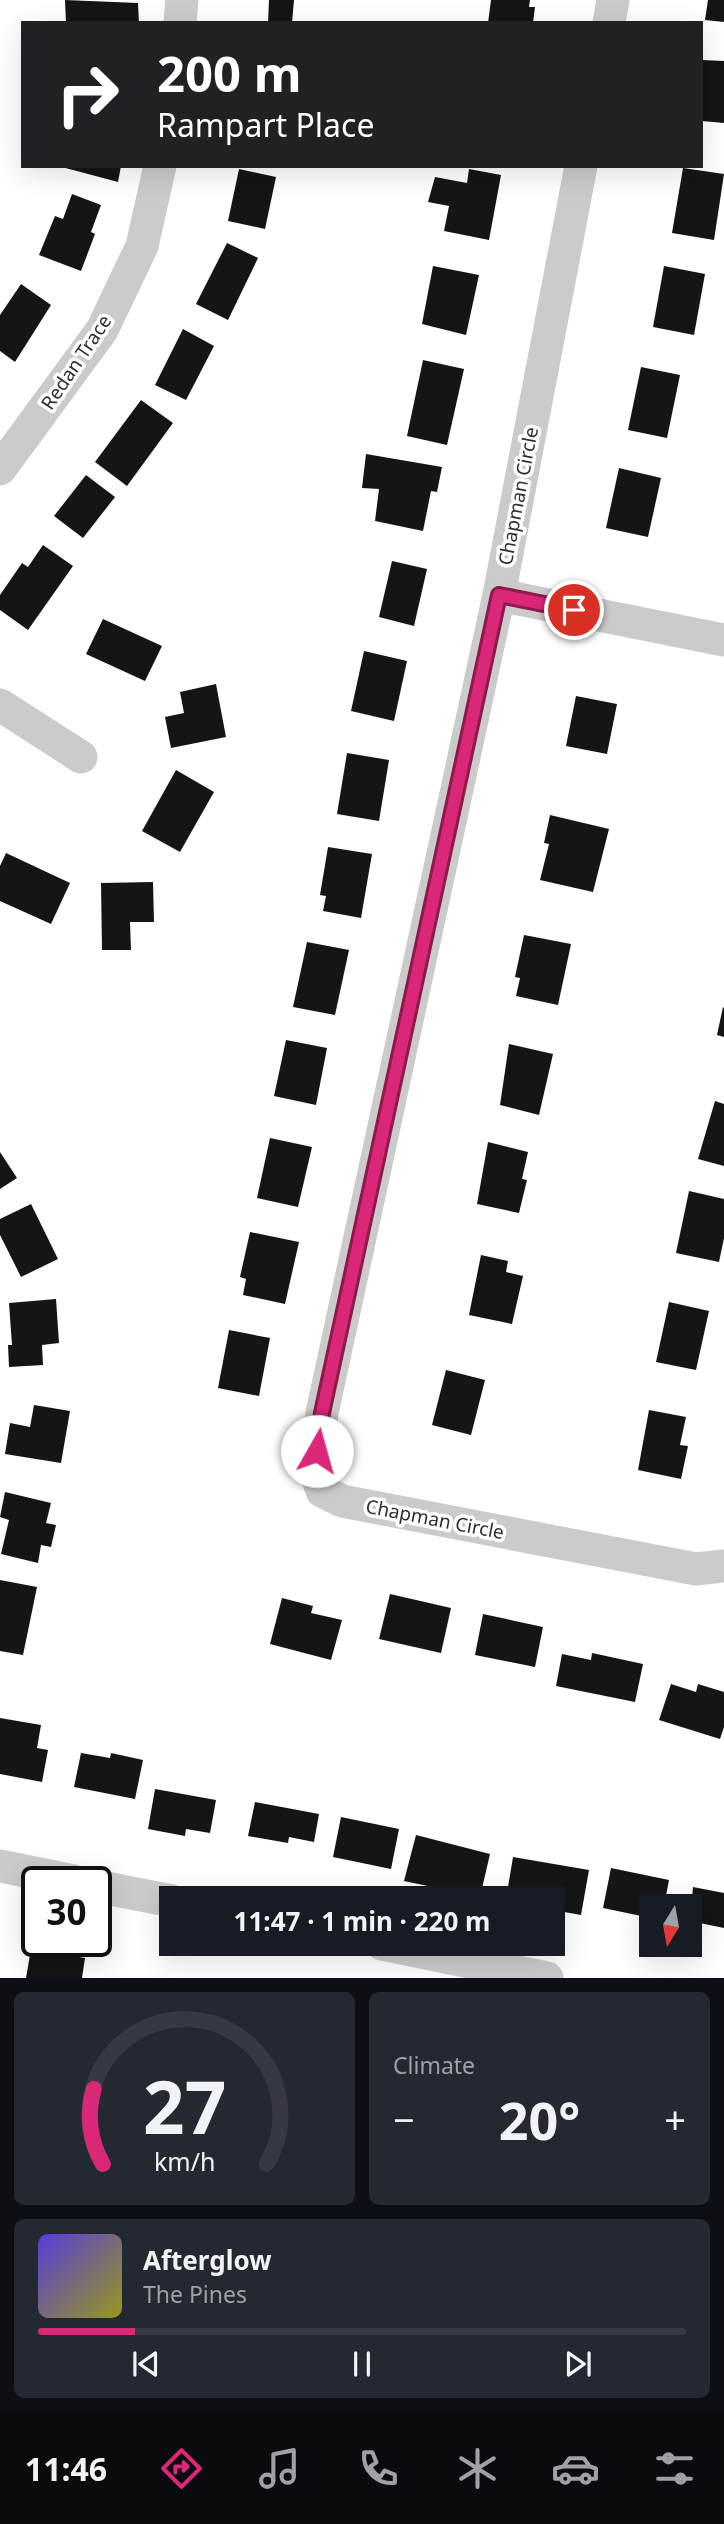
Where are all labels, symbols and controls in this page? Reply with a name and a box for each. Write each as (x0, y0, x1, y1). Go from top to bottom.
text: 200 m (157, 40, 302, 106)
icon: right (42, 49, 133, 140)
text: Rampart Place (157, 103, 374, 146)
street label: Redan Trace (35, 309, 117, 415)
street label: Chapman Circle (492, 425, 544, 567)
pin (544, 580, 604, 640)
icon: arrive (555, 591, 593, 629)
position arrow (280, 1414, 354, 1488)
street label: Chapman Circle (364, 1493, 506, 1545)
speed limit sign: 30 (21, 1866, 112, 1957)
north arrow (639, 1894, 702, 1956)
map controls (639, 1894, 702, 1957)
text: 11:47 · 1 min · 220 m (234, 1903, 490, 1939)
text: Climate (393, 2049, 475, 2081)
text: 27 (143, 2057, 226, 2156)
text: 20° (499, 2084, 580, 2155)
text: − (393, 2093, 415, 2145)
text: + (664, 2093, 686, 2145)
text: km/h (154, 2144, 215, 2178)
text: Afterglow (143, 2242, 271, 2278)
text: The Pines (143, 2278, 247, 2310)
icon: previous (127, 2345, 165, 2383)
icon: pause (343, 2345, 381, 2383)
icon: next (559, 2345, 597, 2383)
icon: directions (157, 2444, 206, 2493)
icon: music (255, 2444, 304, 2493)
icon: phone (354, 2444, 403, 2493)
icon: climate (453, 2444, 502, 2493)
icon: car (551, 2444, 600, 2493)
icon: filters (650, 2444, 699, 2493)
text: 11:46 (25, 2447, 107, 2490)

